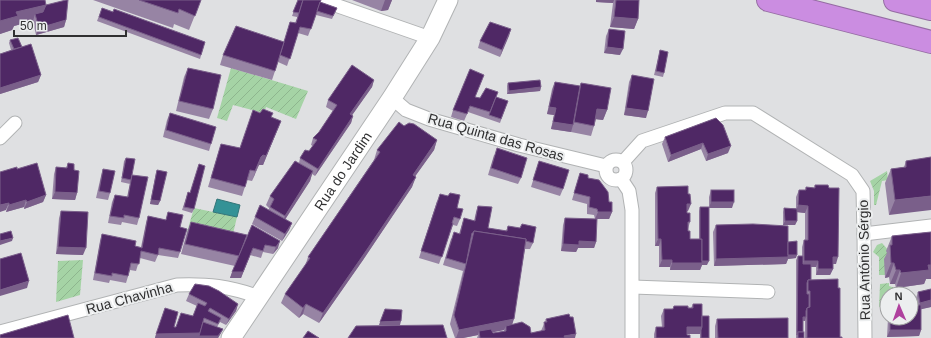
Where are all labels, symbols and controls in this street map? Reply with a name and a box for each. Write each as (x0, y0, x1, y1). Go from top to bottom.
scale bar (14, 12, 126, 38)
text: 50 m (20, 19, 47, 33)
street label: Rua Quinta das Rosas (426, 110, 566, 164)
street label: Rua do Jardim (311, 129, 375, 213)
street label: Rua António Sérgio (855, 199, 873, 320)
street label: Rua Chavinha (84, 279, 174, 317)
north arrow (879, 286, 919, 326)
text: N (894, 290, 903, 302)

